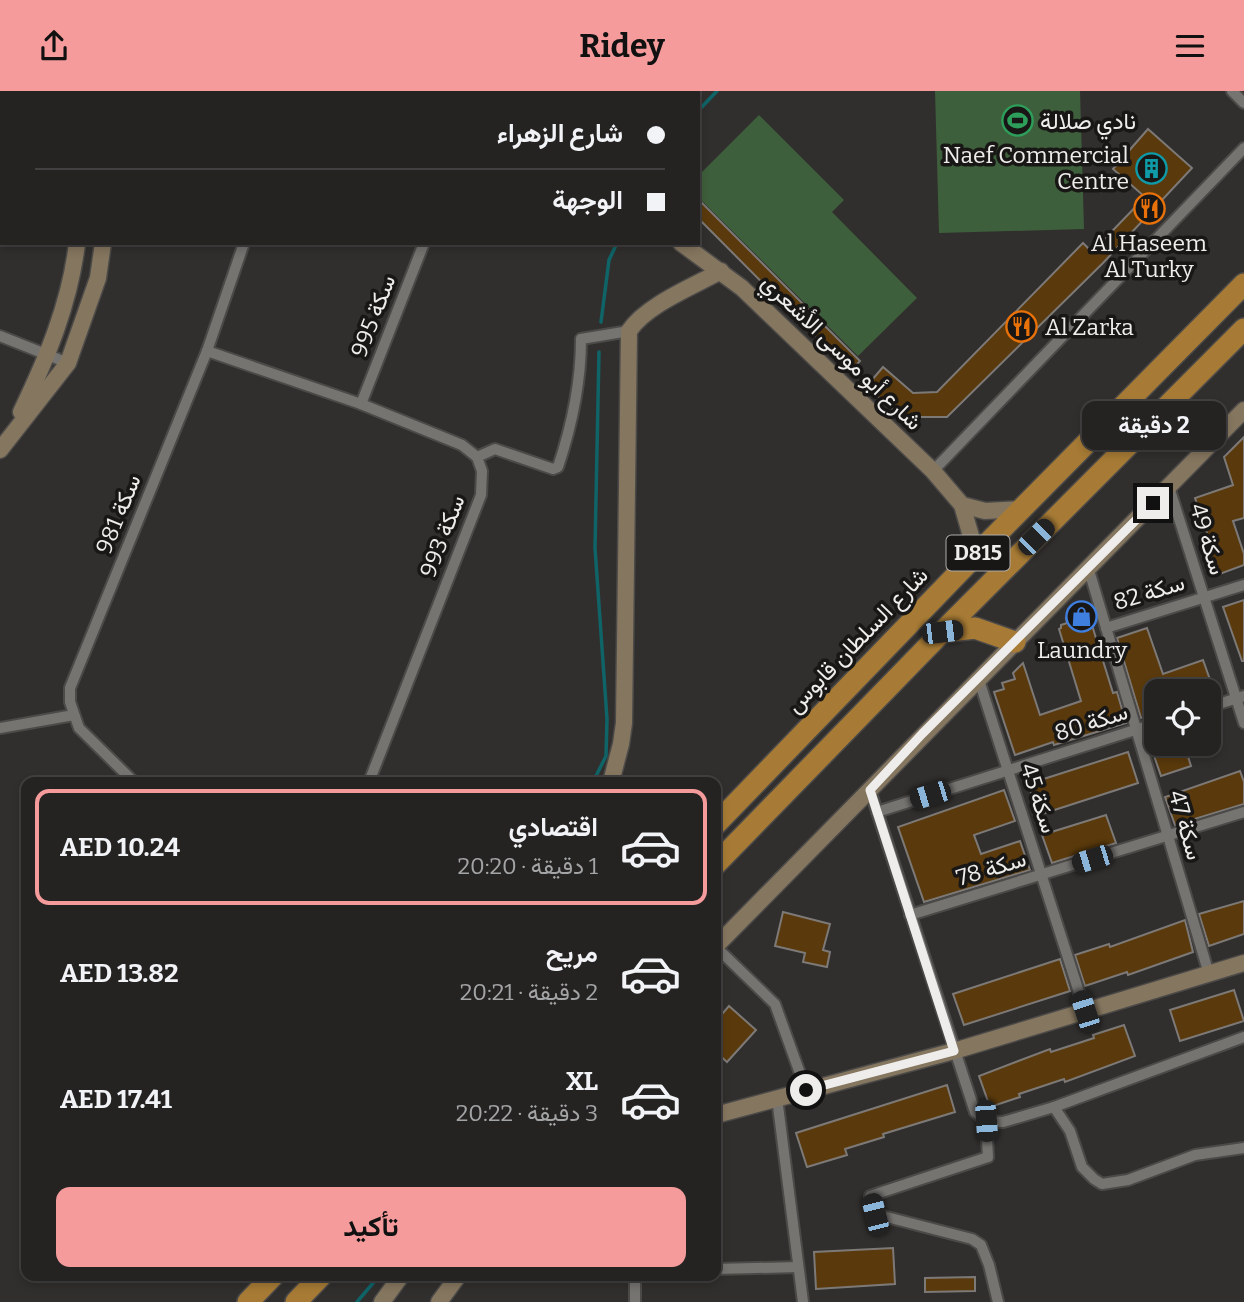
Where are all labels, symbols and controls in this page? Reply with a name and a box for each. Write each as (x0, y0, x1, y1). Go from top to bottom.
icon: share (35, 27, 73, 65)
text: Ridey (579, 27, 665, 65)
icon: menu (1171, 27, 1209, 65)
sports icon: نادي صلالة (1000, 104, 1034, 138)
place label: نادي صلالة (1040, 107, 1136, 140)
text: شارع الزهراء (497, 118, 623, 149)
place label: Naef Commercial Centre (943, 141, 1129, 195)
building icon: Naef Commercial Centre (1135, 151, 1169, 185)
text: الوجهة (552, 185, 623, 216)
restaurant icon: Al Haseem Al Turky (1132, 192, 1166, 226)
place label: Al Haseem Al Turky (1091, 229, 1207, 283)
street label: شارع أبو موسى الأشعري (752, 268, 928, 440)
street label: سكة 995 (345, 271, 401, 361)
restaurant icon: Al Zarka (1005, 310, 1039, 344)
place label: Al Zarka (1045, 313, 1134, 341)
callout: 2 دقيقة (1081, 401, 1225, 451)
text: 2 دقيقة (1118, 411, 1190, 439)
street label: سكة 981 (89, 470, 147, 558)
route end (1137, 487, 1169, 519)
street label: سكة 993 (414, 491, 470, 581)
street label: سكة 49 (1184, 500, 1232, 578)
car (1014, 515, 1059, 559)
road number: D815 (946, 535, 1010, 571)
street label: شارع السلطان قابوس (780, 561, 935, 720)
street label: سكة 82 (1110, 568, 1188, 616)
shop icon: Laundry (1065, 599, 1099, 633)
car (920, 619, 965, 645)
place label: Laundry (1037, 636, 1128, 664)
map controls (1144, 679, 1221, 756)
button: locate (1144, 679, 1221, 756)
street label: سكة 80 (1051, 697, 1131, 747)
street label: سكة 45 (1015, 759, 1063, 837)
car (907, 779, 954, 811)
street label: سكة 47 (1163, 787, 1209, 863)
text: اقتصادي (509, 812, 598, 843)
icon: car (619, 816, 682, 879)
text: AED 10.24 (60, 832, 180, 863)
car (1069, 843, 1116, 875)
street label: سكة 78 (953, 844, 1029, 892)
text: 1 دقيقة · 20:20 (457, 852, 598, 880)
text: مريح (546, 938, 598, 969)
icon: car (619, 942, 682, 1005)
text: AED 13.82 (60, 958, 179, 989)
text: 2 دقيقة · 20:21 (460, 978, 598, 1006)
car (1069, 988, 1102, 1034)
text: XL (566, 1066, 598, 1097)
icon: car (619, 1068, 682, 1131)
route start (790, 1074, 822, 1106)
text: AED 17.41 (60, 1084, 172, 1115)
text: 3 دقيقة · 20:22 (456, 1099, 598, 1127)
car (975, 1099, 998, 1143)
button: تأكيد (56, 1187, 686, 1267)
car (860, 1191, 891, 1237)

